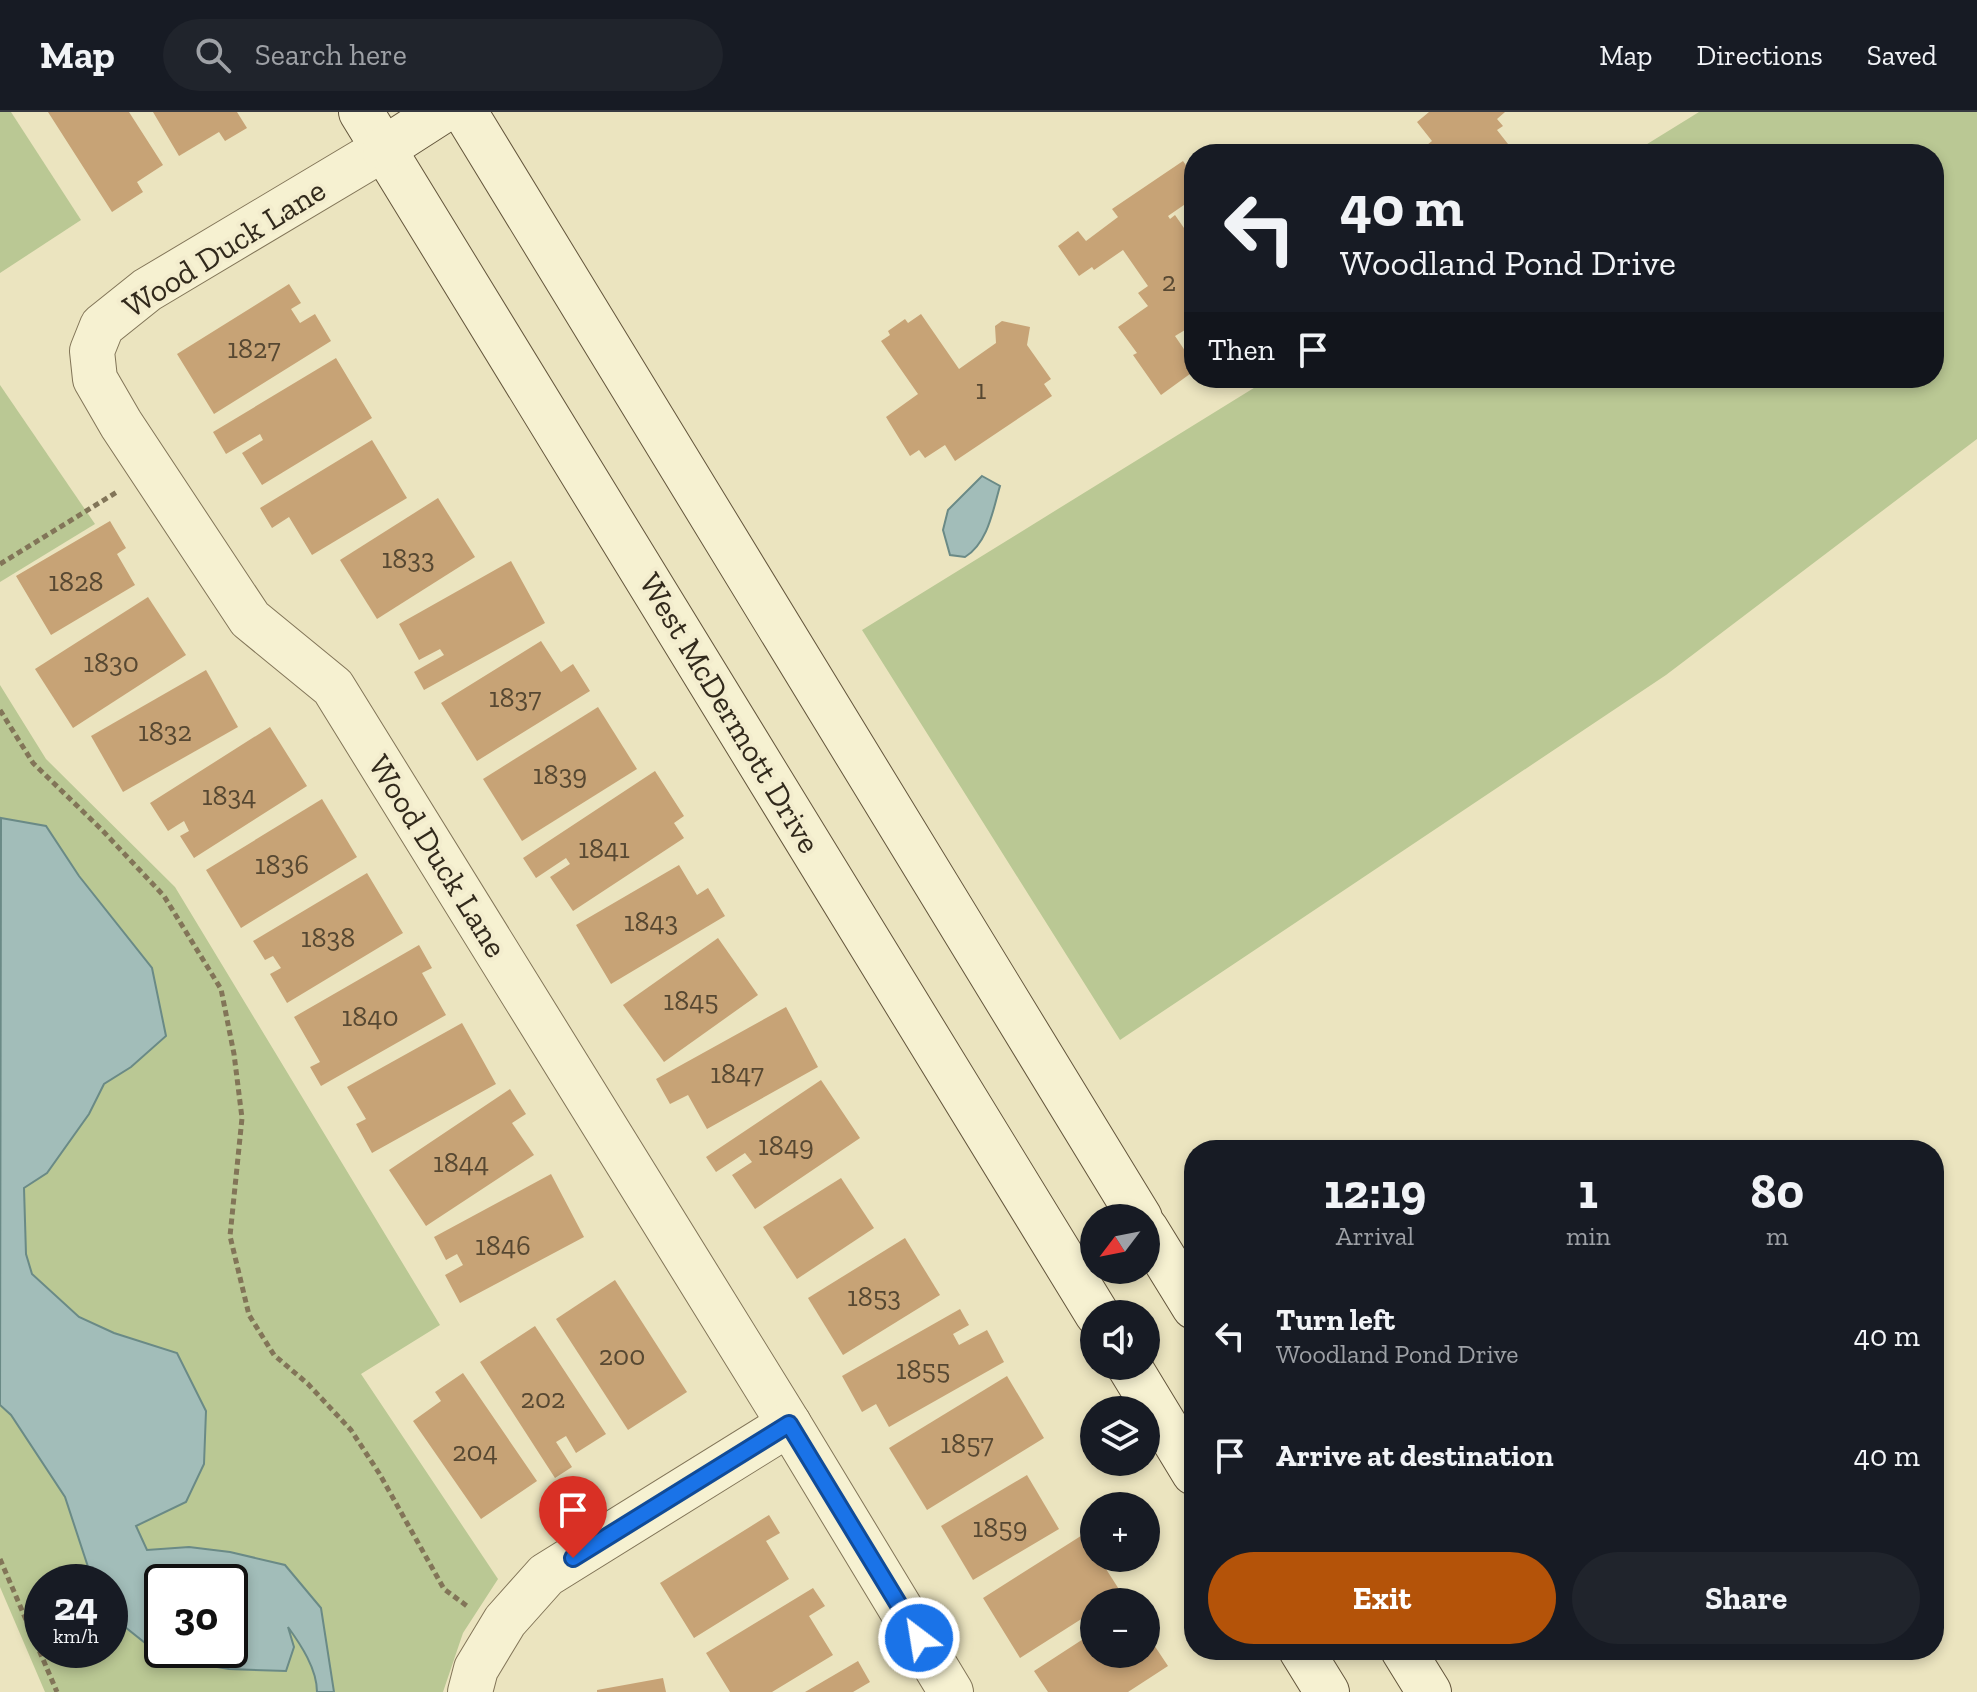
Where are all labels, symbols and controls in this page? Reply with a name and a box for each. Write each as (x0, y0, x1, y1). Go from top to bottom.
search box (163, 19, 723, 91)
text: Map (40, 32, 115, 78)
icon: search (191, 33, 235, 77)
text: Search here (255, 37, 407, 73)
text: Map (1599, 39, 1652, 72)
text: Directions (1696, 39, 1823, 72)
text: Saved (1867, 39, 1937, 72)
street label: Wood Duck Lane (116, 171, 332, 325)
text: 40 m (1340, 173, 1464, 240)
icon: left (1208, 176, 1312, 280)
text: Woodland Pond Drive (1340, 241, 1676, 284)
house number: 2 (1162, 265, 1176, 298)
icon: arrive (1291, 328, 1335, 372)
house number: 1827 (227, 332, 281, 365)
text: Then (1208, 332, 1275, 368)
house number: 1 (976, 373, 987, 406)
house number: 1833 (381, 542, 435, 575)
house number: 1828 (48, 565, 104, 598)
street label: West McDermott Drive (631, 566, 829, 860)
house number: 1830 (83, 646, 139, 679)
house number: 1837 (489, 681, 541, 714)
house number: 1832 (138, 715, 192, 748)
street label: Wood Duck Lane (361, 748, 515, 964)
house number: 1839 (533, 758, 587, 791)
house number: 1834 (202, 779, 256, 812)
house number: 1841 (578, 832, 630, 865)
house number: 1836 (255, 848, 309, 881)
house number: 1843 (624, 905, 678, 938)
house number: 1838 (301, 921, 355, 954)
house number: 1845 (663, 984, 719, 1017)
house number: 1840 (341, 1000, 399, 1033)
house number: 1847 (710, 1057, 764, 1090)
house number: 1849 (758, 1129, 814, 1162)
house number: 1844 (433, 1146, 489, 1179)
text: 12:19 (1324, 1163, 1426, 1220)
text: 1 (1579, 1163, 1598, 1220)
text: 80 (1751, 1163, 1804, 1220)
north arrow (1080, 1204, 1160, 1284)
map controls (1080, 1204, 1160, 1668)
text: Arrival (1336, 1220, 1414, 1252)
text: min (1566, 1220, 1611, 1252)
text: m (1766, 1220, 1789, 1252)
house number: 1846 (475, 1229, 531, 1262)
house number: 1853 (847, 1280, 901, 1313)
button: sound (1080, 1300, 1160, 1380)
text: Turn left (1276, 1302, 1395, 1338)
icon: left (1208, 1314, 1252, 1358)
text: 40 m (1854, 1318, 1920, 1354)
text: Woodland Pond Drive (1276, 1338, 1519, 1370)
house number: 200 (599, 1339, 645, 1372)
house number: 1855 (896, 1353, 950, 1386)
house number: 202 (521, 1382, 565, 1415)
button: layers (1080, 1396, 1160, 1476)
house number: 1857 (940, 1427, 994, 1460)
icon: arrive (1208, 1434, 1252, 1478)
house number: 204 (452, 1435, 498, 1468)
text: Arrive at destination (1276, 1438, 1553, 1474)
text: 40 m (1854, 1438, 1920, 1474)
pin (539, 1476, 607, 1558)
icon: arrive (551, 1488, 595, 1532)
button: + (1080, 1492, 1160, 1572)
house number: 1859 (972, 1511, 1028, 1544)
button: Exit (1208, 1552, 1556, 1644)
button: Share (1572, 1552, 1920, 1644)
speed limit sign: 30 (144, 1564, 248, 1668)
text: 24 (54, 1582, 98, 1630)
button: − (1080, 1588, 1160, 1668)
position arrow (877, 1596, 961, 1680)
text: km/h (53, 1624, 99, 1648)

